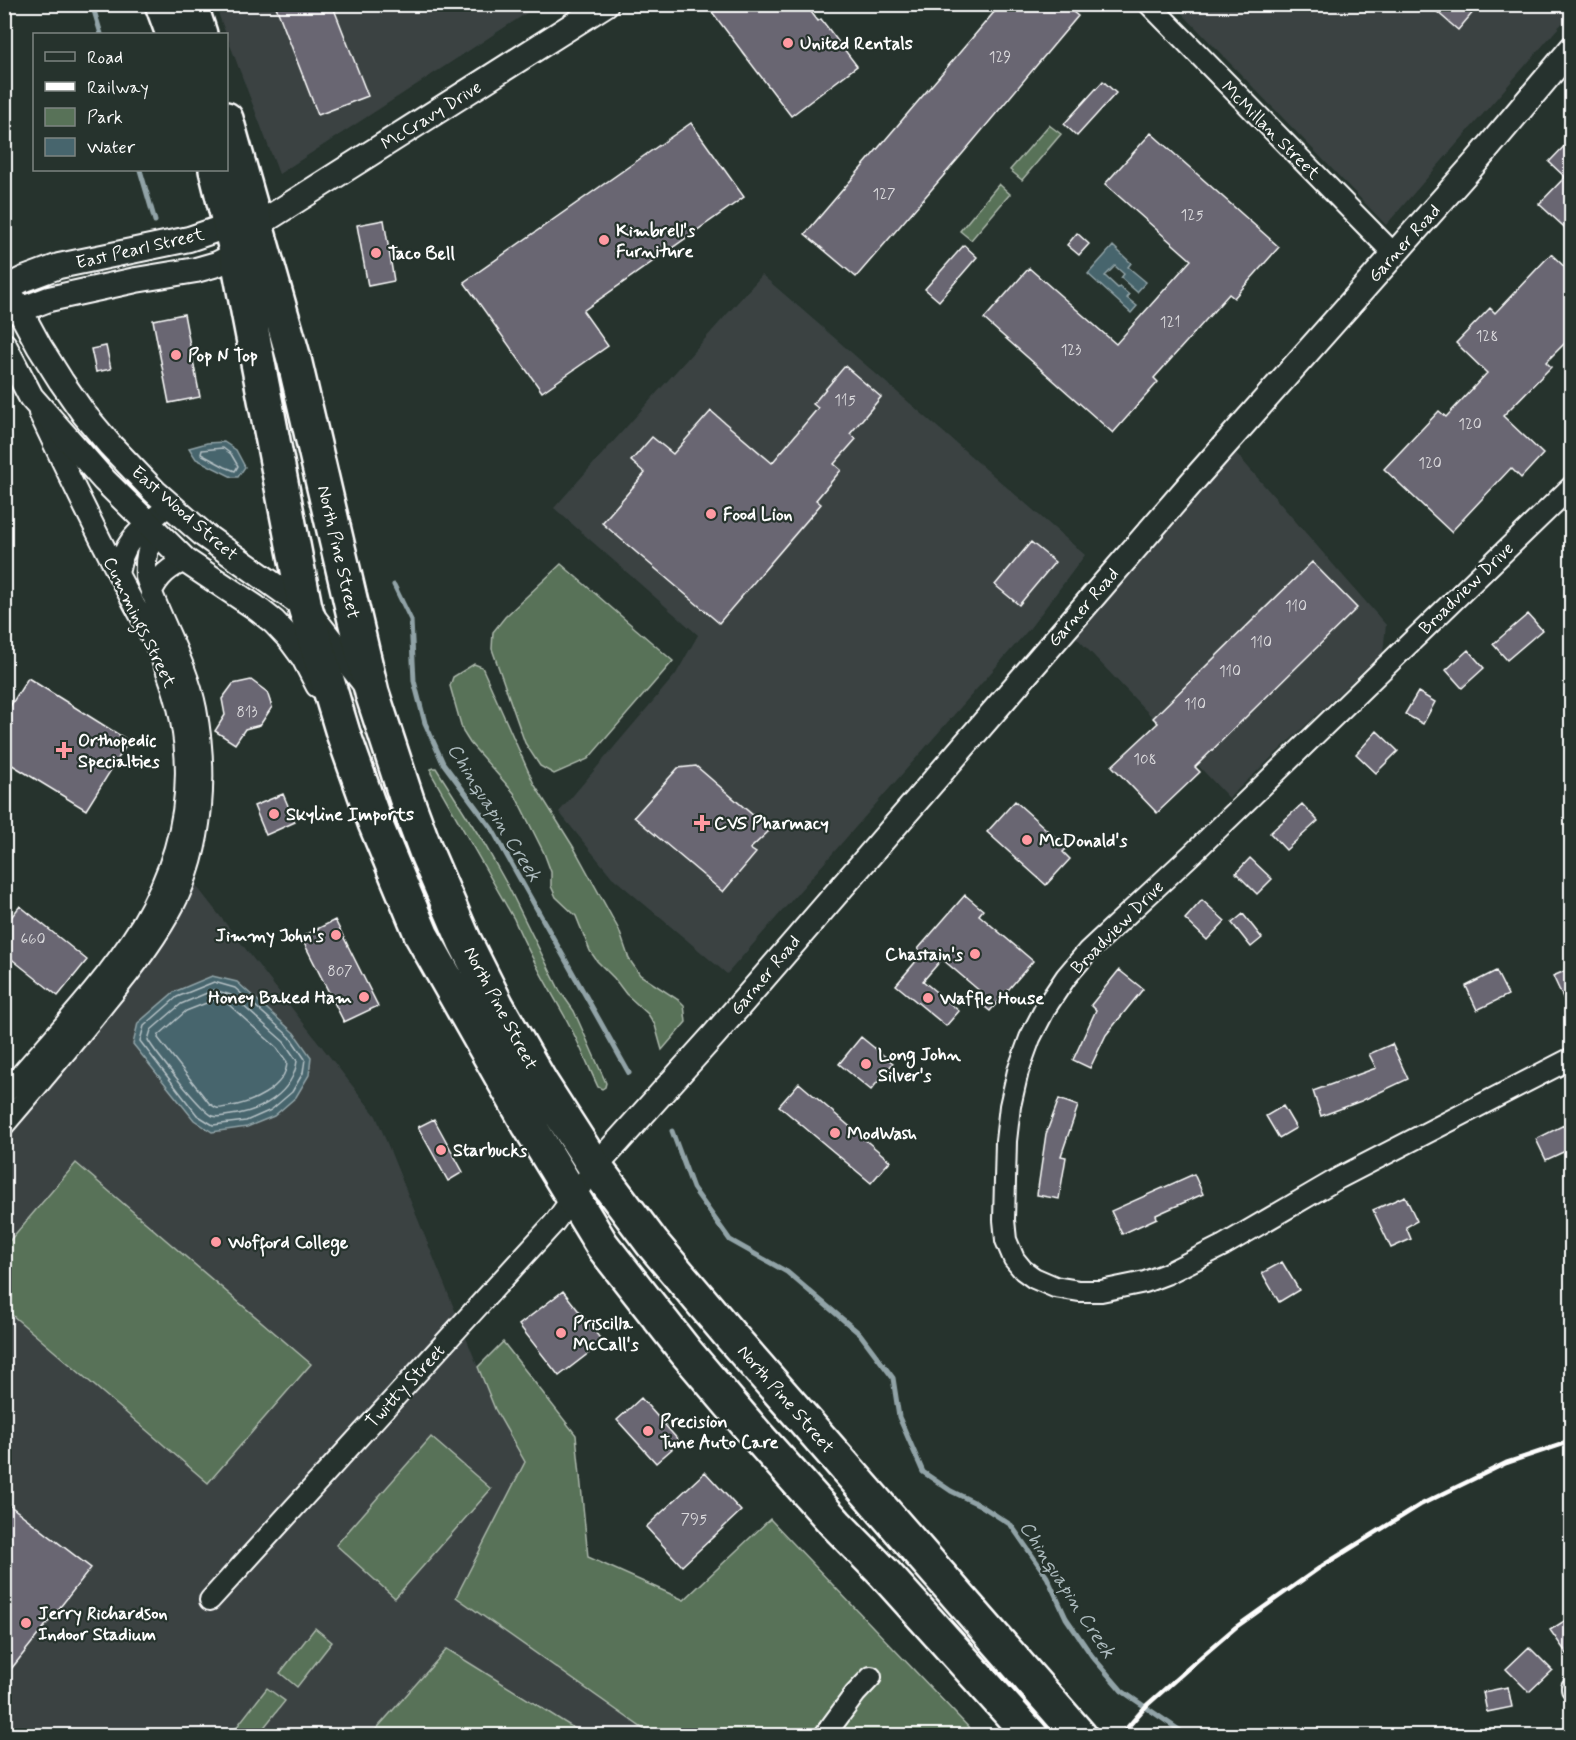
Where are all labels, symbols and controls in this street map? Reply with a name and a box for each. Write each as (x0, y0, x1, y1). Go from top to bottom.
place label: United Rentals (800, 32, 913, 56)
legend (33, 33, 228, 171)
marker: United Rentals (781, 36, 795, 50)
text: Road (87, 46, 123, 70)
house number: 129 (989, 48, 1011, 68)
street label: McCravy Drive (377, 75, 486, 156)
text: Railway (87, 76, 149, 100)
street label: McMillan Street (1215, 76, 1325, 186)
text: Park (87, 106, 123, 130)
text: Water (87, 136, 136, 160)
house number: 127 (873, 185, 896, 205)
street label: Garner Road (1363, 199, 1446, 288)
house number: 125 (1181, 206, 1203, 226)
place label: Kimbrell's Furniture (616, 219, 695, 264)
street label: East Pearl Street (74, 222, 207, 275)
marker: Kimbrell's Furniture (597, 233, 611, 247)
place label: Taco Bell (388, 242, 455, 266)
marker: Taco Bell (369, 246, 383, 260)
house number: 121 (1160, 313, 1180, 333)
house number: 128 (1476, 327, 1498, 347)
house number: 123 (1061, 341, 1081, 361)
place label: Pop N Top (188, 344, 258, 368)
marker: Pop N Top (169, 348, 183, 362)
house number: 115 (834, 391, 856, 411)
house number: 120 (1458, 415, 1482, 435)
house number: 120 (1418, 454, 1442, 474)
street label: East Wood Street (126, 461, 243, 567)
street label: North Pine Street (311, 483, 365, 621)
place label: Food Lion (723, 503, 793, 527)
marker: Food Lion (704, 507, 718, 521)
street label: Broadview Drive (1414, 537, 1519, 640)
street label: Cummings Street (95, 553, 181, 693)
street label: Garner Road (1043, 563, 1125, 652)
house number: 110 (1285, 597, 1307, 617)
house number: 110 (1250, 633, 1272, 653)
house number: 110 (1219, 662, 1241, 682)
house number: 110 (1184, 695, 1206, 715)
house number: 813 (236, 703, 258, 723)
place label: Orthopedic Specialties (78, 729, 160, 774)
water label: Chinquapin Creek (440, 738, 547, 887)
marker: Orthopedic Specialties (55, 741, 73, 759)
house number: 108 (1133, 750, 1157, 770)
place label: Skyline Imports (286, 803, 414, 827)
marker: Skyline Imports (267, 807, 281, 821)
place label: CVS Pharmacy (714, 812, 829, 836)
marker: CVS Pharmacy (695, 816, 709, 830)
place label: McDonald's (1039, 829, 1127, 853)
marker: McDonald's (1020, 833, 1034, 847)
street label: Broadview Drive (1066, 876, 1170, 980)
place label: Jimmy John's (215, 924, 324, 948)
marker: Jimmy John's (329, 928, 343, 942)
house number: 660 (21, 930, 46, 950)
street label: Garner Road (725, 930, 806, 1021)
street label: North Pine Street (458, 943, 543, 1074)
place label: Chastain's (885, 943, 963, 967)
marker: Chastain's (968, 947, 982, 961)
house number: 807 (327, 962, 353, 982)
place label: Honey Baked Ham (208, 986, 352, 1010)
place label: Waffle House (939, 987, 1044, 1011)
marker: Honey Baked Ham (357, 990, 371, 1004)
marker: Waffle House (921, 991, 935, 1005)
place label: Long John Silver's (878, 1043, 962, 1088)
marker: Long John Silver's (859, 1057, 873, 1071)
place label: ModWash (847, 1122, 917, 1146)
marker: ModWash (828, 1126, 842, 1140)
place label: Starbucks (453, 1139, 527, 1163)
marker: Starbucks (434, 1143, 448, 1157)
place label: Wofford College (227, 1231, 349, 1257)
marker: Wofford College (209, 1235, 223, 1249)
place label: Priscilla McCall's (573, 1312, 639, 1357)
marker: Priscilla McCall's (554, 1326, 568, 1340)
street label: Twitty Street (361, 1339, 451, 1434)
street label: North Pine Street (731, 1340, 839, 1459)
place label: Precision Tune Auto Care (660, 1410, 779, 1455)
marker: Precision Tune Auto Care (641, 1424, 655, 1438)
house number: 795 (681, 1510, 707, 1530)
water label: Chinquapin Creek (1012, 1516, 1121, 1664)
place label: Jerry Richardson Indoor Stadium (38, 1602, 168, 1647)
marker: Jerry Richardson Indoor Stadium (19, 1616, 33, 1630)

